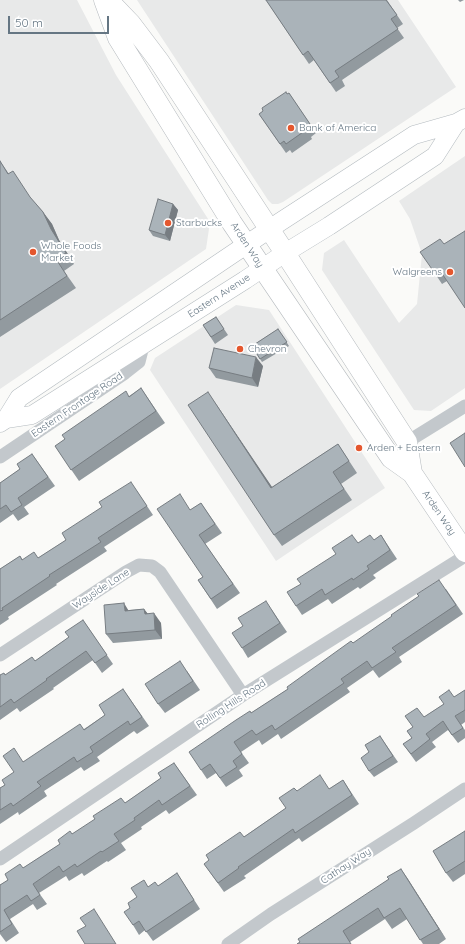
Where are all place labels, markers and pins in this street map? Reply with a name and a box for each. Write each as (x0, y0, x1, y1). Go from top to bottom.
place label: Bank of America (299, 122, 376, 134)
marker: Bank of America (286, 123, 296, 133)
place label: Starbucks (176, 217, 222, 229)
marker: Starbucks (163, 218, 173, 228)
place label: Whole Foods Market (41, 240, 101, 264)
marker: Whole Foods Market (28, 247, 38, 257)
place label: Walgreens (393, 266, 442, 278)
marker: Walgreens (445, 267, 455, 277)
place label: Chevron (248, 343, 287, 355)
marker: Chevron (235, 344, 245, 354)
place label: Arden + Eastern (367, 442, 441, 454)
marker: Arden + Eastern (354, 443, 364, 453)

